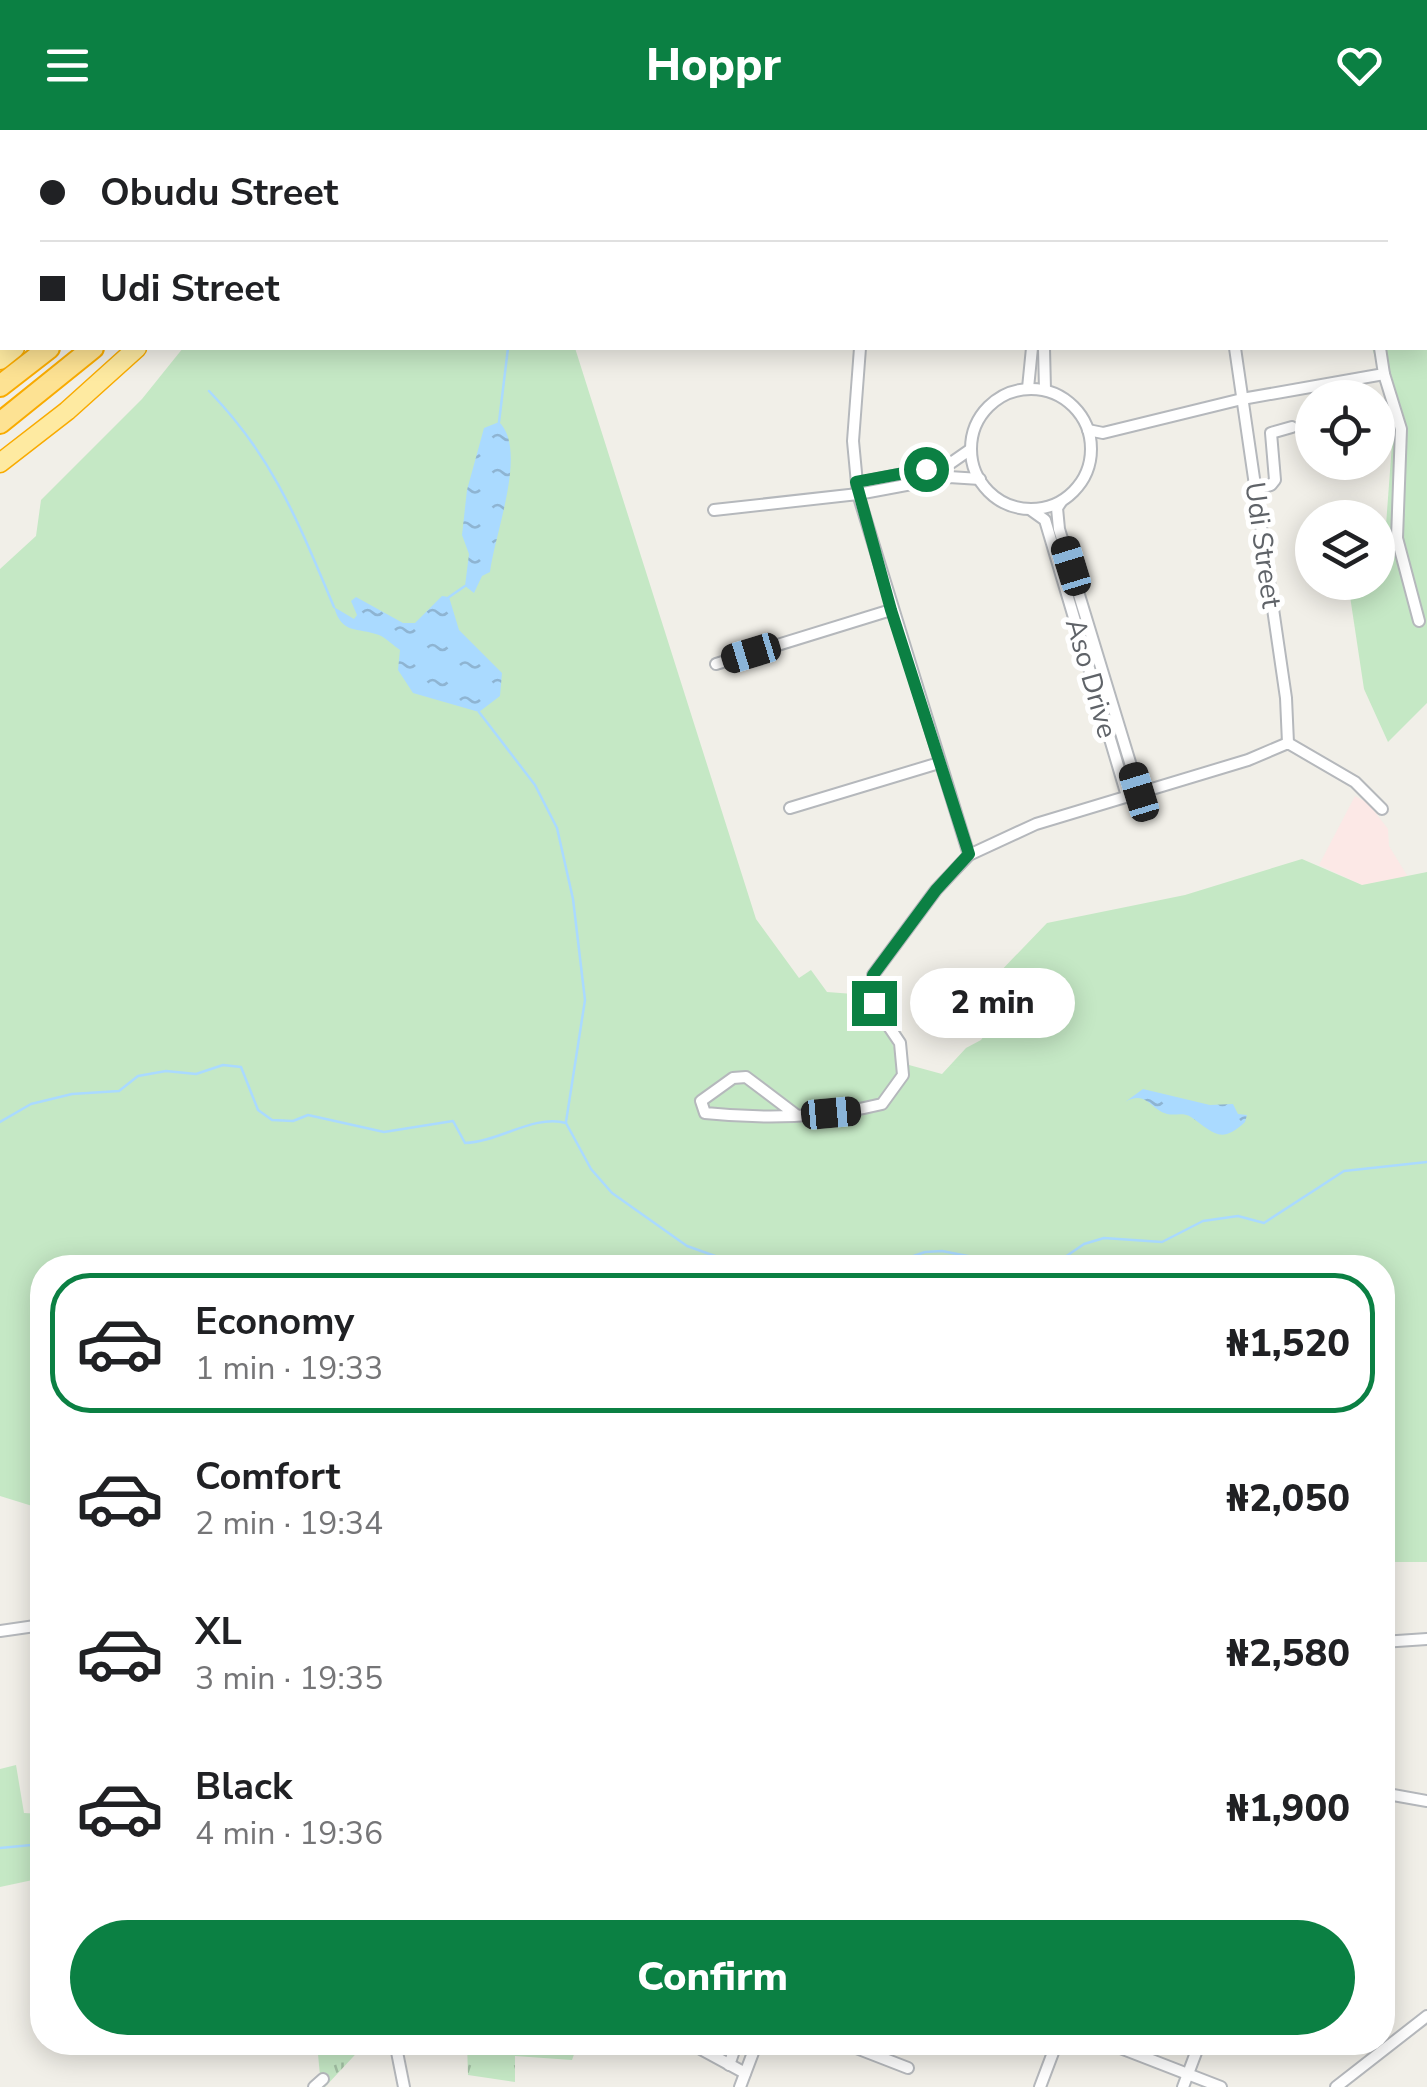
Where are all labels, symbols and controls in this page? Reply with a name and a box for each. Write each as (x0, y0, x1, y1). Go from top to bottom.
text: Hoppr (646, 35, 781, 96)
icon: menu (40, 38, 95, 93)
icon: heart (1332, 38, 1387, 93)
text: Obudu Street (100, 167, 338, 218)
text: Udi Street (100, 263, 279, 314)
map controls (1295, 380, 1395, 600)
button: locate (1295, 380, 1395, 480)
route start (904, 447, 949, 492)
street label: Udi Street (1235, 480, 1291, 611)
button: layers (1295, 500, 1395, 600)
car (1048, 533, 1094, 599)
street label: Aso Drive (1056, 614, 1126, 743)
car (718, 630, 784, 676)
car (1116, 759, 1162, 825)
callout: 2 min (909, 968, 1074, 1038)
route end (852, 981, 897, 1026)
text: 2 min (950, 981, 1035, 1024)
car (800, 1095, 862, 1131)
text: Economy (195, 1296, 354, 1347)
icon: car (75, 1298, 165, 1388)
text: ₦1,520 (1226, 1318, 1350, 1369)
text: 1 min · 19:33 (195, 1347, 383, 1390)
text: Comfort (195, 1451, 340, 1502)
icon: car (75, 1453, 165, 1543)
text: ₦2,050 (1226, 1473, 1350, 1524)
text: 2 min · 19:34 (195, 1502, 383, 1545)
text: XL (195, 1606, 242, 1657)
icon: car (75, 1608, 165, 1698)
text: ₦2,580 (1226, 1628, 1350, 1679)
text: 3 min · 19:35 (195, 1657, 383, 1700)
text: Black (195, 1761, 292, 1812)
icon: car (75, 1763, 165, 1853)
text: ₦1,900 (1226, 1783, 1350, 1834)
text: 4 min · 19:36 (195, 1812, 383, 1855)
button: Confirm (70, 1920, 1355, 2035)

